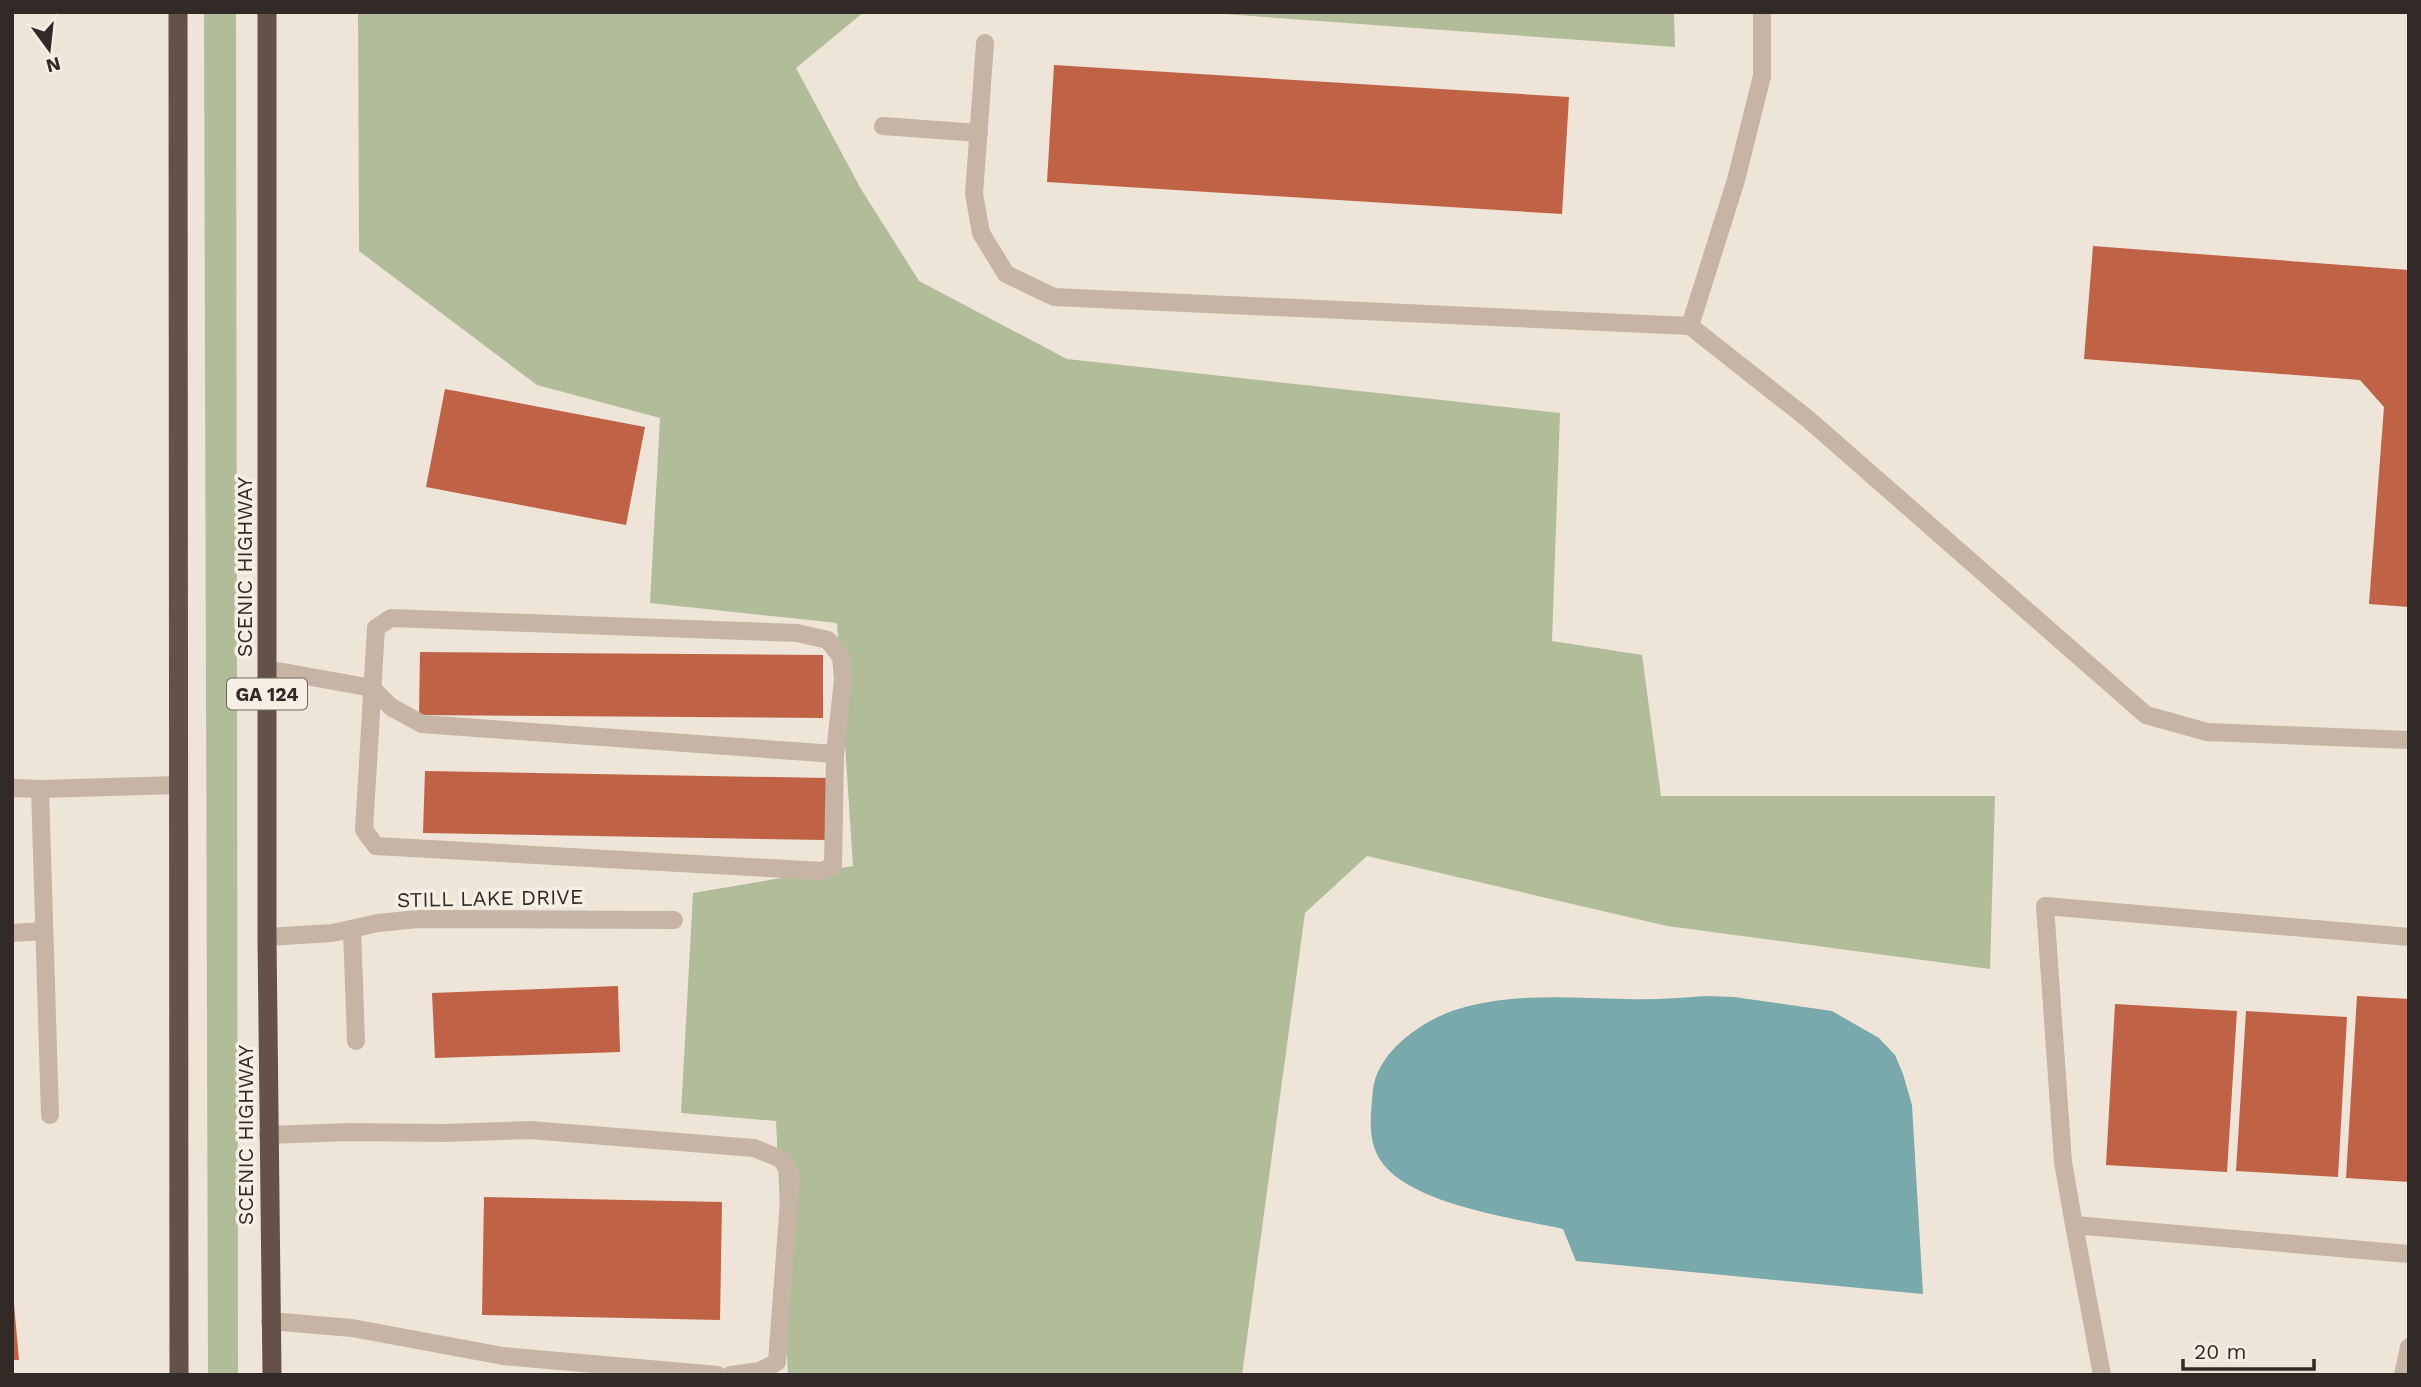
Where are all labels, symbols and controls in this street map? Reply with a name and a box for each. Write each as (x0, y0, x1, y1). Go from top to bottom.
north arrow (14, 14, 84, 84)
text: N (43, 52, 63, 78)
street label: SCENIC HIGHWAY (232, 477, 257, 657)
road number: GA 124 (227, 678, 307, 709)
street label: STILL LAKE DRIVE (397, 884, 583, 912)
street label: SCENIC HIGHWAY (233, 1045, 258, 1225)
scale bar (2183, 1328, 2314, 1372)
text: 20 m (2194, 1339, 2246, 1364)

